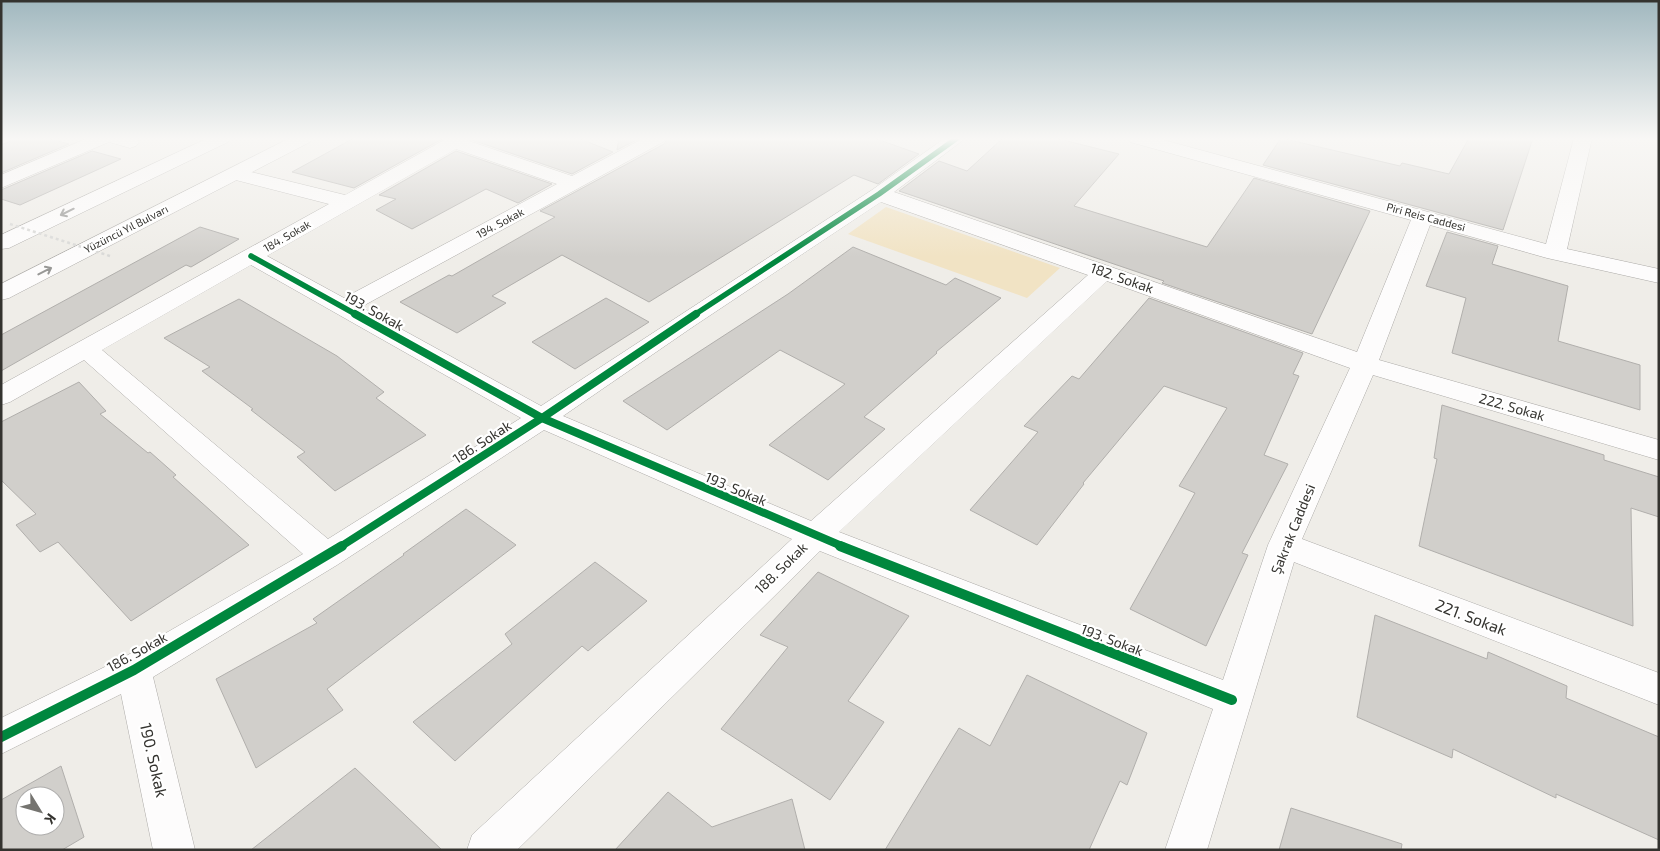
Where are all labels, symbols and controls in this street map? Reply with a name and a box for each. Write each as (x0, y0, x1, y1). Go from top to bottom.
street label: Piri Reis Caddesi (1385, 200, 1467, 233)
street label: Yüzüncü Yıl Bulvarı (81, 202, 170, 255)
street label: 194. Sokak (474, 204, 526, 241)
one-way arrow (60, 208, 75, 217)
street label: 184. Sokak (261, 217, 313, 254)
street label: 182. Sokak (1088, 259, 1156, 296)
one-way arrow (37, 266, 52, 276)
street label: 193. Sokak (342, 287, 407, 334)
street label: 222. Sokak (1477, 389, 1547, 424)
street label: 186. Sokak (449, 416, 514, 467)
street label: 193. Sokak (703, 468, 770, 509)
street label: Şakrak Caddesi (1267, 481, 1319, 577)
street label: 188. Sokak (751, 538, 811, 597)
street label: 221. Sokak (1433, 594, 1509, 639)
street label: 193. Sokak (1079, 620, 1146, 659)
street label: 186. Sokak (104, 628, 170, 675)
street label: 190. Sokak (137, 721, 172, 799)
north arrow (15, 786, 65, 836)
text: K (41, 810, 60, 828)

